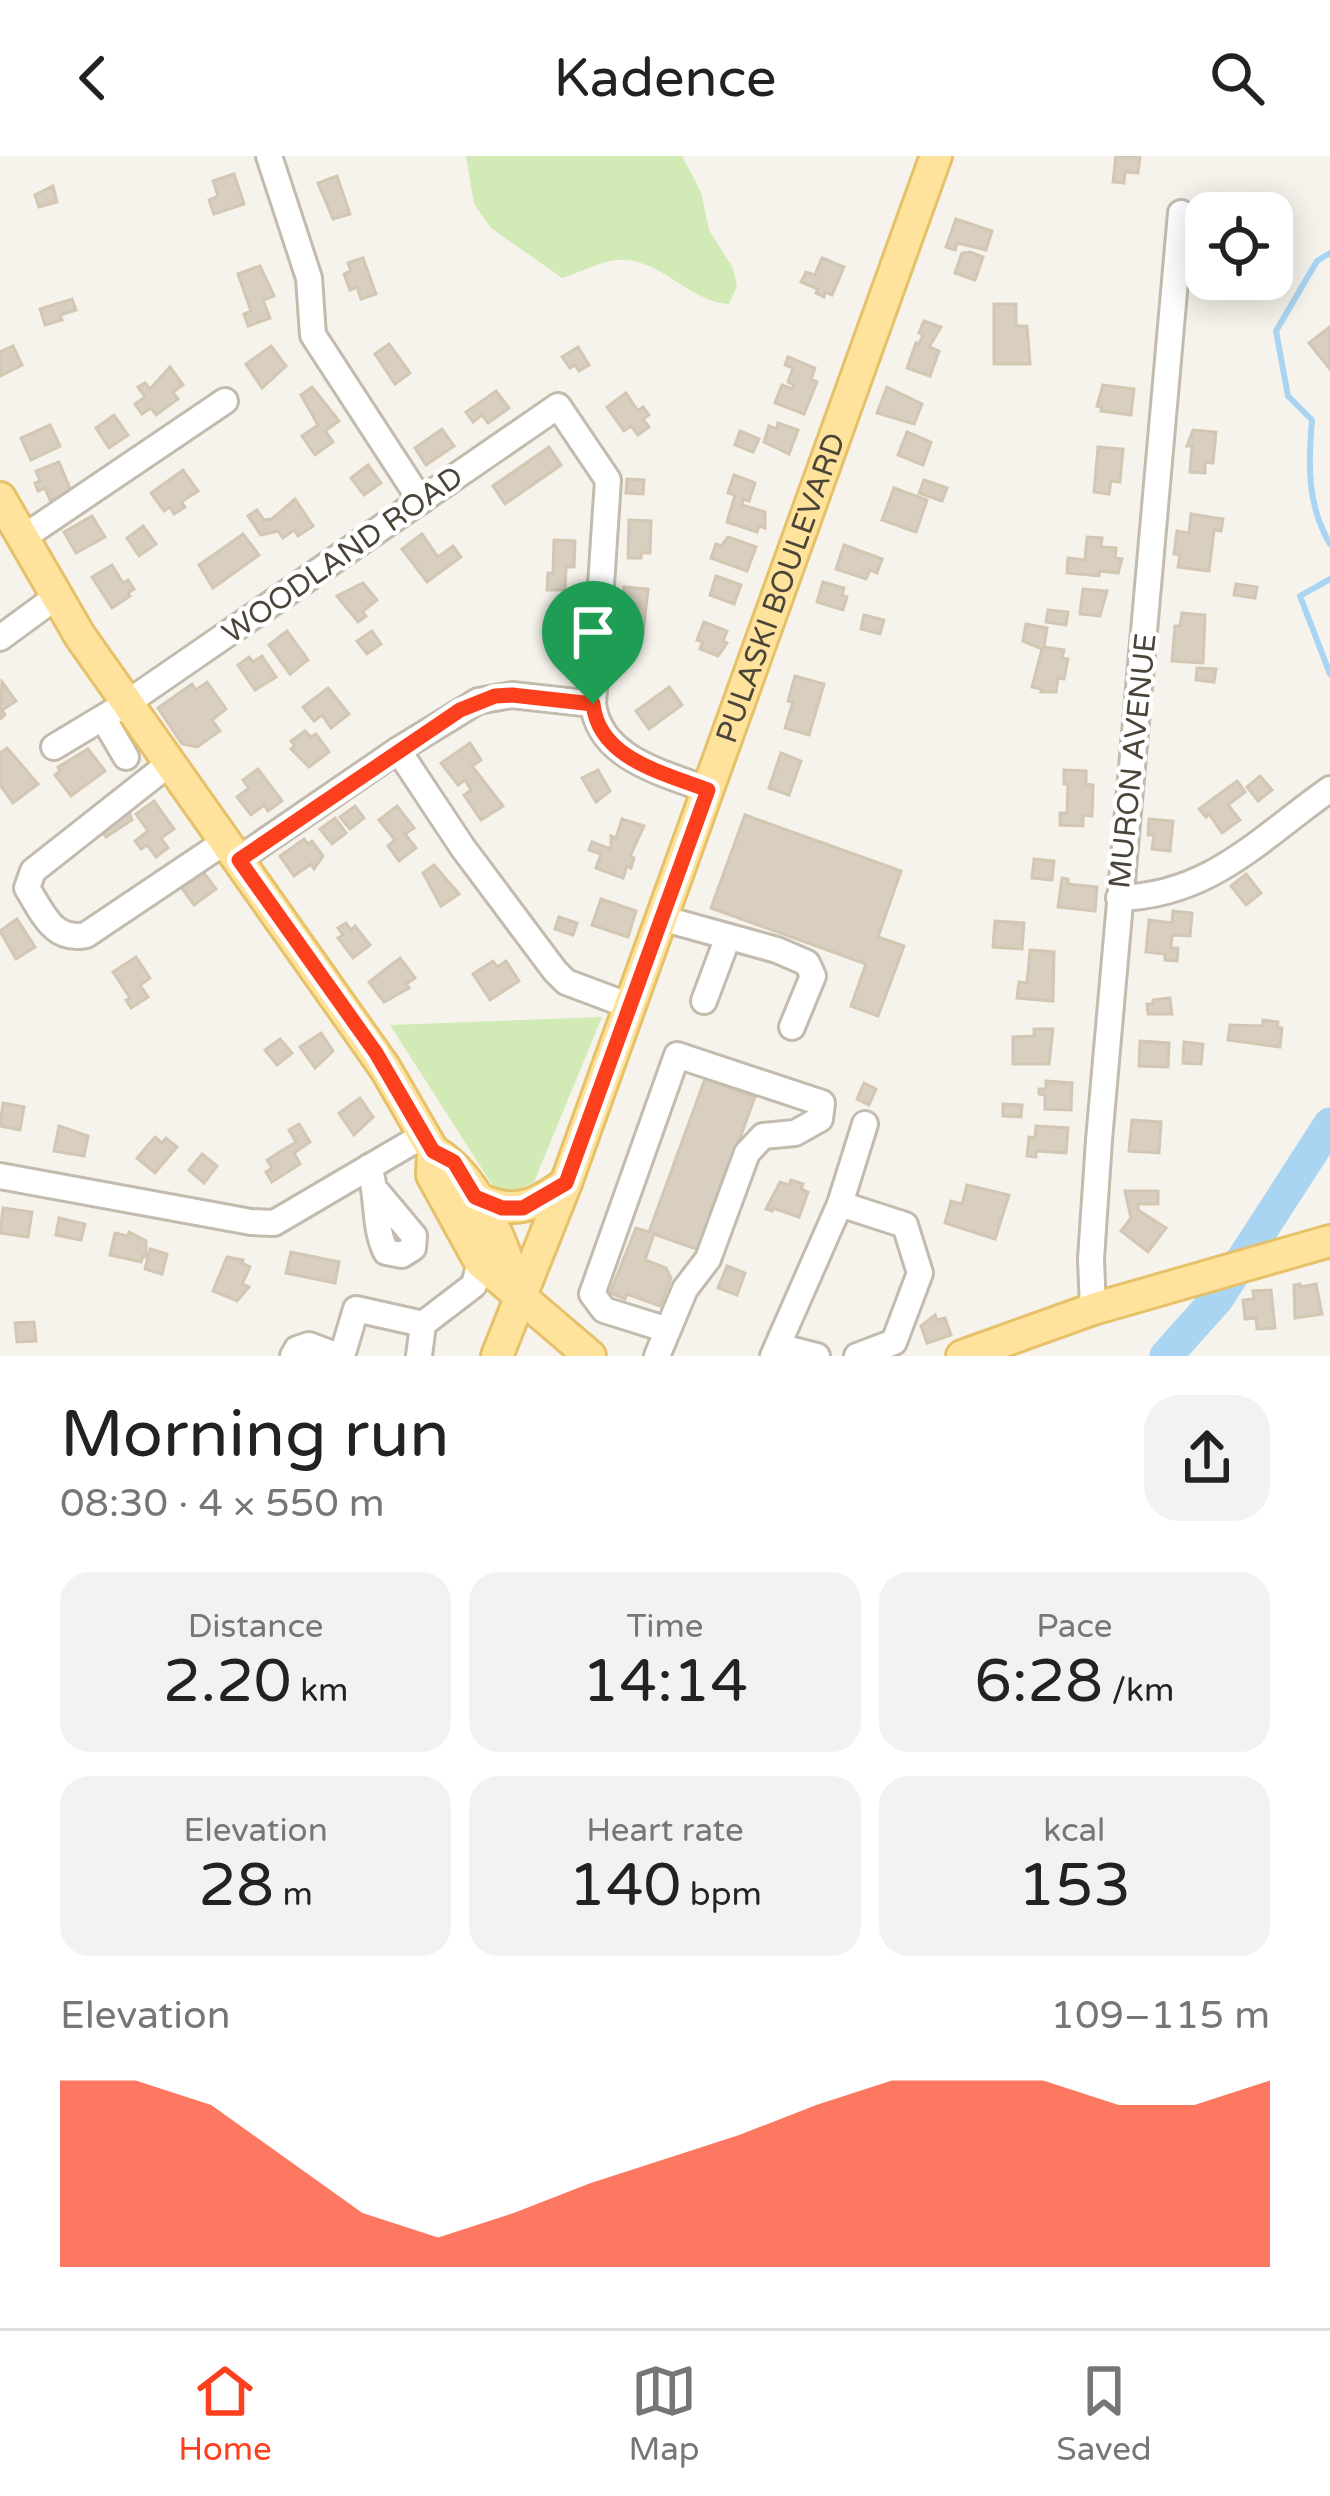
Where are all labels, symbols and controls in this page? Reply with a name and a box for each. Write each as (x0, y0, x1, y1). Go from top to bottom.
icon: back (60, 45, 126, 111)
icon: search (1204, 45, 1270, 111)
text: Kadence (553, 46, 777, 111)
map controls (1185, 192, 1293, 300)
button: locate (1185, 192, 1293, 300)
street label: PULASKI BOULEVARD (708, 428, 853, 748)
street label: WOODLAND ROAD (216, 458, 470, 652)
pin (542, 581, 644, 704)
icon: arrive (560, 599, 626, 665)
street label: MURON AVENUE (1101, 632, 1165, 890)
text: Morning run (60, 1395, 450, 1475)
button: share (1144, 1395, 1270, 1521)
text: 08:30 · 4 × 550 m (60, 1480, 385, 1527)
text: Distance (188, 1607, 324, 1646)
text: Time (627, 1607, 703, 1646)
text: Pace (1036, 1607, 1112, 1646)
text: 2.20 (163, 1646, 292, 1718)
text: 14:14 (582, 1646, 748, 1718)
text: 6:28 (974, 1646, 1103, 1718)
text: km (292, 1671, 348, 1710)
text: /km (1103, 1671, 1174, 1710)
text: Elevation (184, 1811, 328, 1850)
text: Heart rate (586, 1811, 744, 1850)
text: kcal (1043, 1811, 1105, 1850)
text: 28 (199, 1850, 274, 1922)
text: 140 (568, 1850, 681, 1922)
text: 153 (1018, 1850, 1131, 1922)
text: m (274, 1875, 313, 1914)
text: bpm (681, 1875, 762, 1914)
text: Elevation (60, 1992, 230, 2039)
text: 109–115 m (1050, 1992, 1270, 2039)
tab: Home (178, 2358, 272, 2469)
tab: Map (628, 2358, 700, 2469)
tab: Saved (1056, 2358, 1152, 2469)

